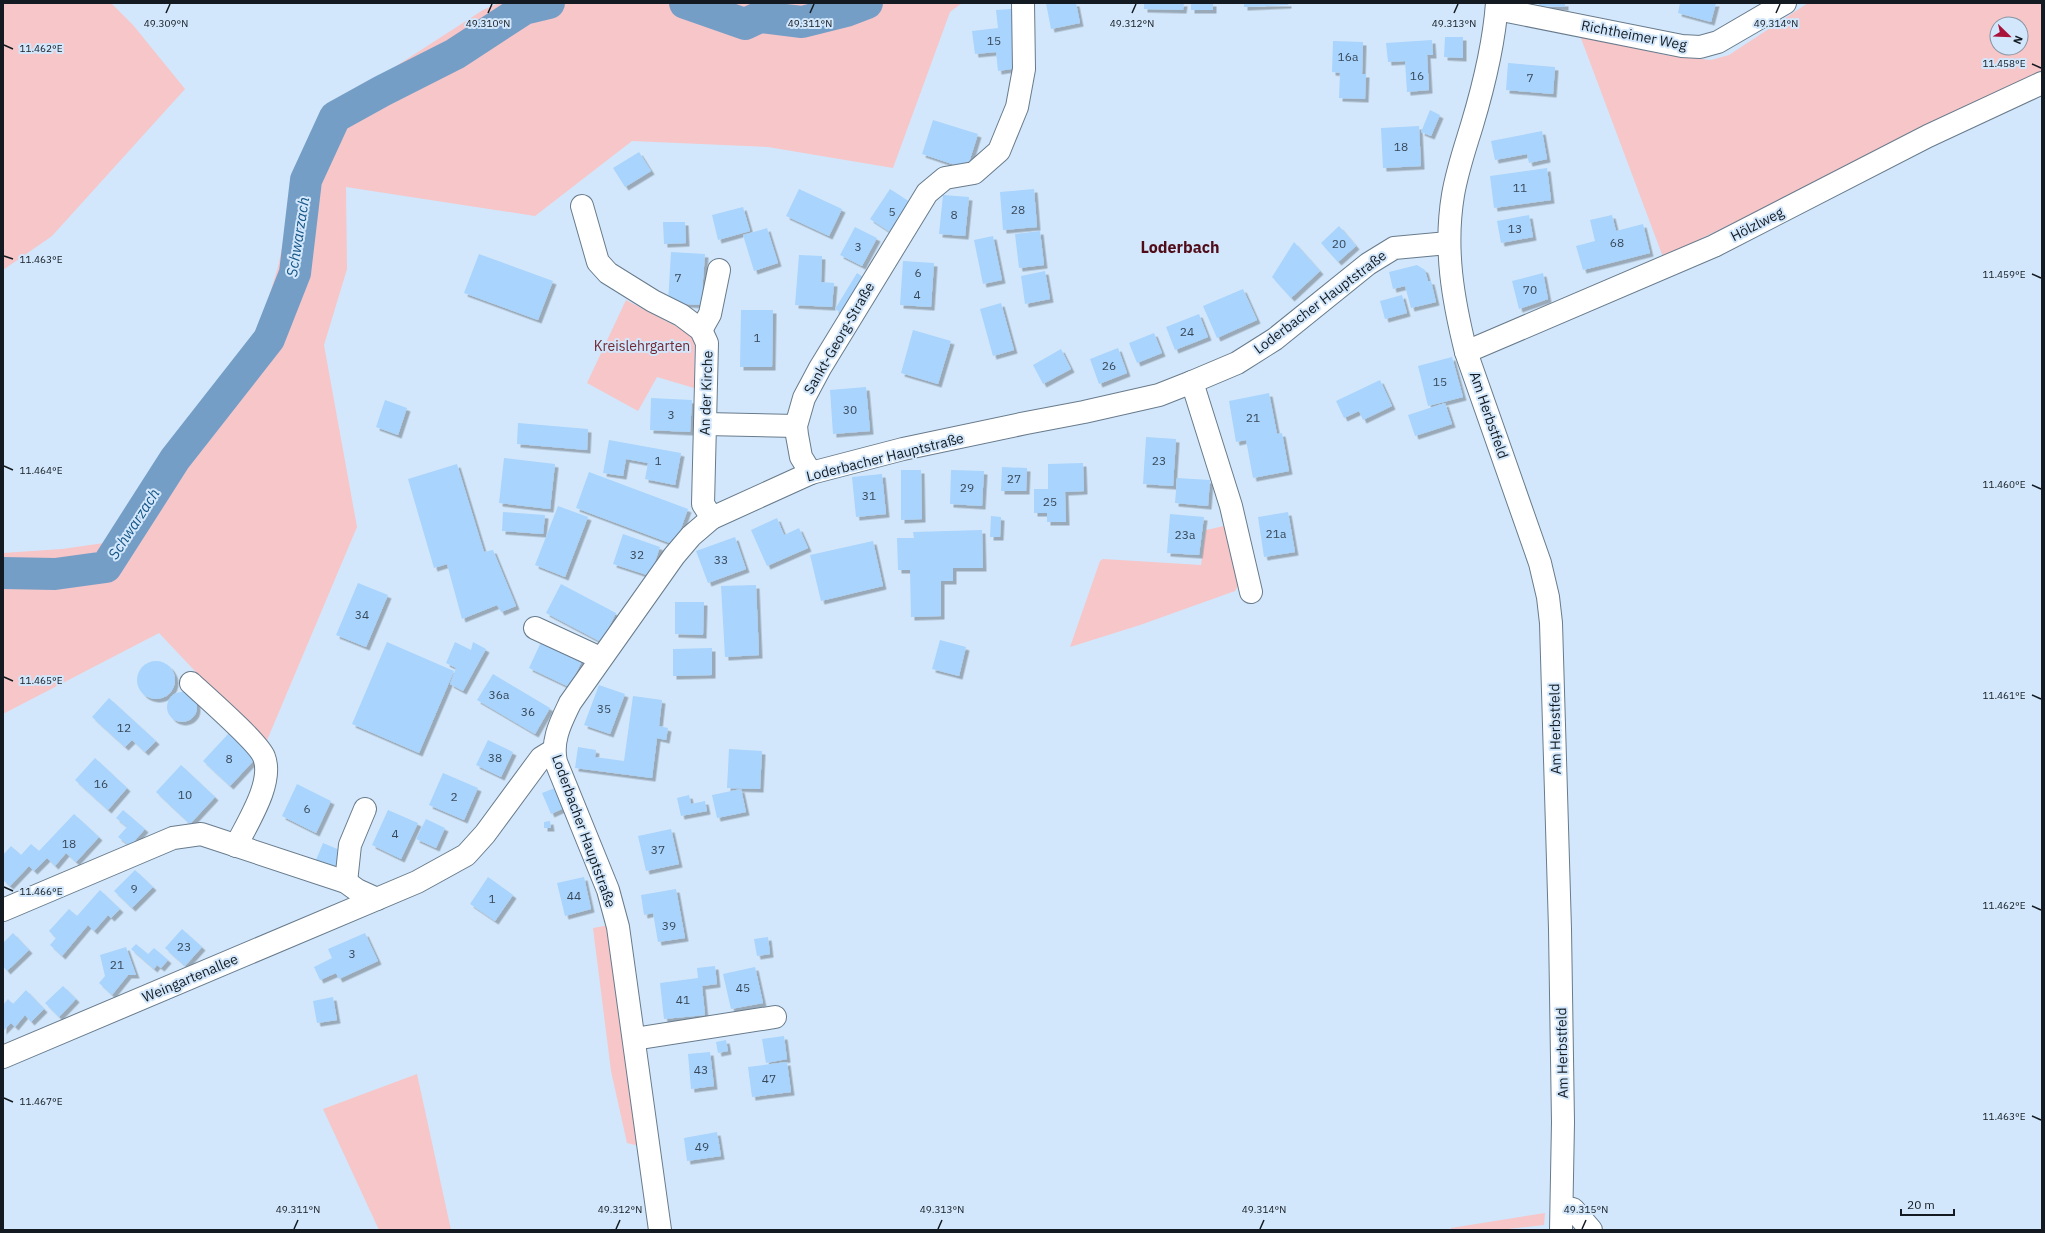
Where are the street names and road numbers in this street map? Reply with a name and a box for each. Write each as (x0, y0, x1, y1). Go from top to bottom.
street label: Richtheimer Weg (1580, 16, 1689, 54)
street label: Hölzlweg (1727, 203, 1787, 245)
street label: Loderbacher Hauptstraße (1250, 246, 1390, 358)
street label: Sankt-Georg-Straße (800, 279, 879, 397)
street label: An der Kirche (696, 350, 716, 436)
street label: Am Herbstfeld (1466, 369, 1512, 461)
street label: Loderbacher Hauptstraße (804, 429, 966, 485)
street label: Am Herbstfeld (1545, 683, 1565, 775)
street label: Loderbacher Hauptstraße (548, 752, 620, 910)
street label: Weingartenallee (139, 950, 241, 1006)
street label: Am Herbstfeld (1552, 1007, 1572, 1099)

